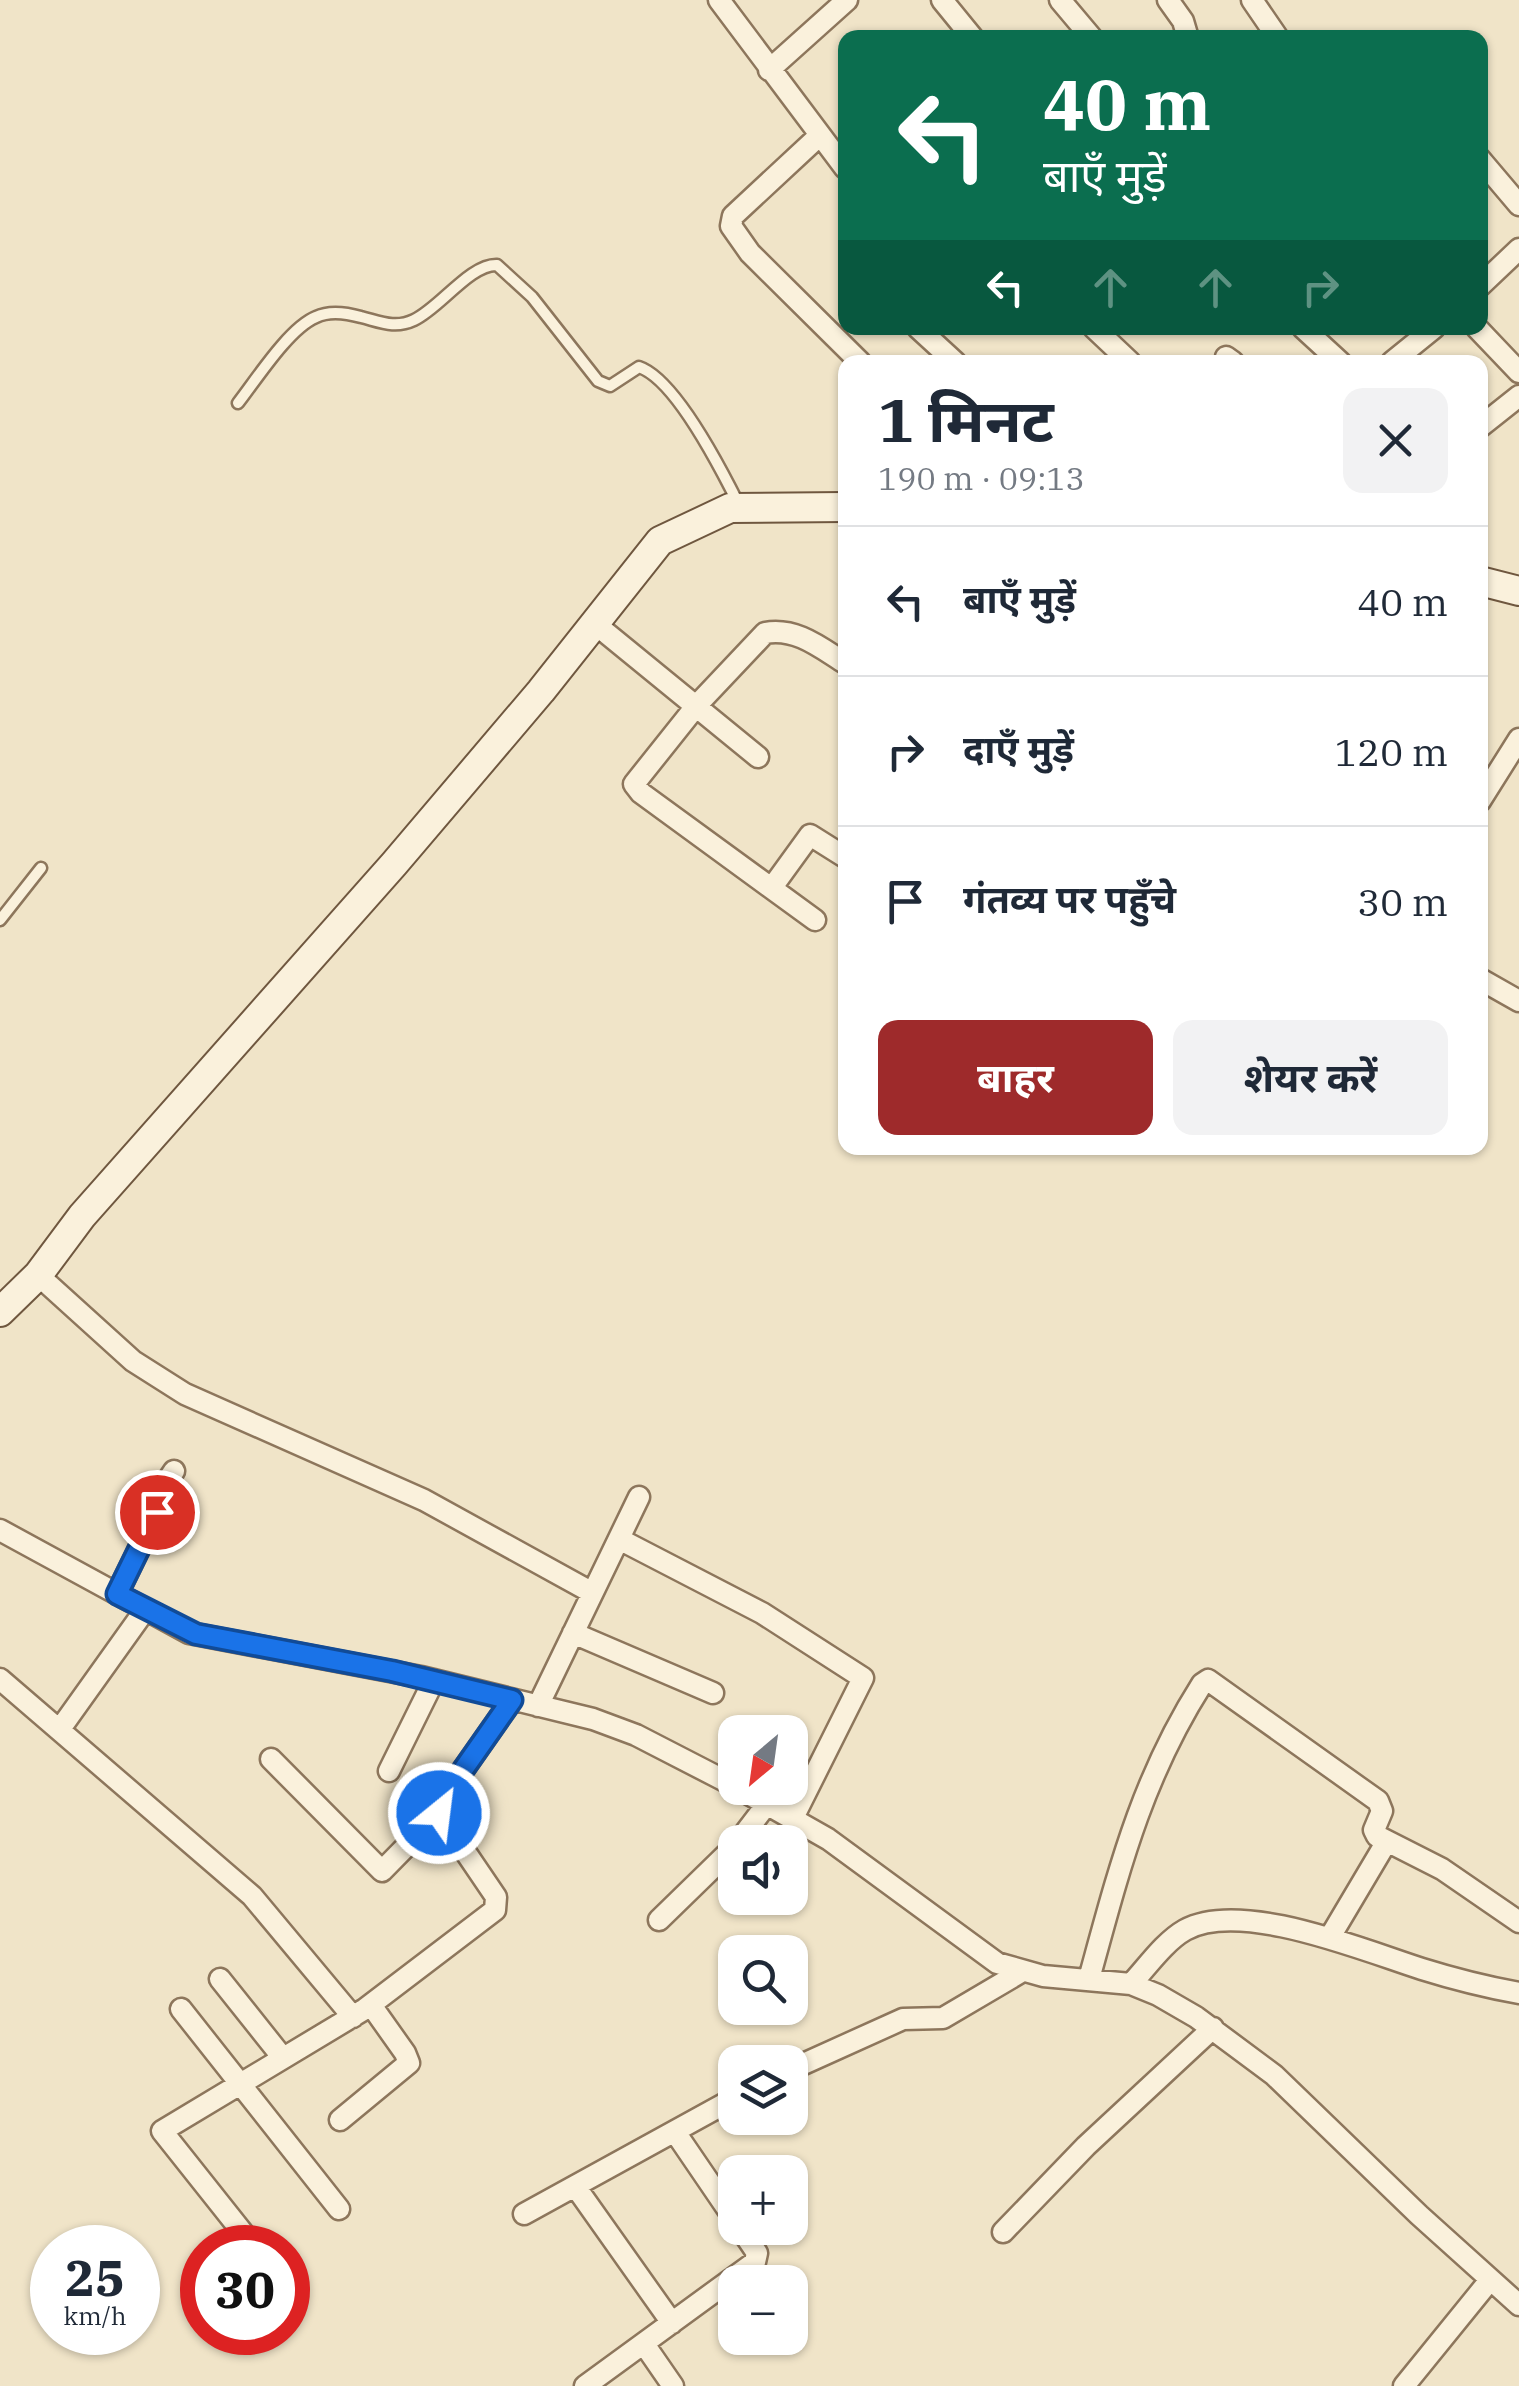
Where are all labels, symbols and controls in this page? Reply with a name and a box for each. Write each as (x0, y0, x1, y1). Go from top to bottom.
text: 40 m (1043, 58, 1211, 149)
icon: left (878, 70, 1008, 200)
text: बाएँ मुड़ें (1043, 146, 1167, 204)
icon: left (978, 260, 1033, 315)
icon: ahead (1083, 260, 1138, 315)
icon: ahead (1188, 260, 1243, 315)
icon: right (1293, 260, 1348, 315)
text: 1 मिनट (878, 380, 1054, 459)
button: close (1343, 388, 1448, 493)
text: 190 m · 09:13 (878, 457, 1085, 499)
icon: left (878, 574, 933, 629)
text: बाएँ मुड़ें (963, 574, 1076, 623)
text: 40 m (1357, 577, 1448, 626)
icon: right (878, 724, 933, 779)
text: दाएँ मुड़ें (963, 724, 1074, 773)
text: 120 m (1335, 727, 1448, 776)
icon: arrive (878, 874, 933, 929)
text: गंतव्य पर पहुँचे (963, 874, 1176, 923)
text: 30 m (1357, 877, 1448, 926)
button: बाहर (878, 1020, 1153, 1135)
button: शेयर करें (1173, 1020, 1448, 1135)
pin (115, 1470, 200, 1555)
icon: arrive (130, 1485, 185, 1540)
north arrow (718, 1715, 808, 1805)
map controls (718, 1715, 808, 2355)
position arrow (387, 1761, 491, 1865)
button: sound (718, 1825, 808, 1915)
button: search (718, 1935, 808, 2025)
button: layers (718, 2045, 808, 2135)
button: + (718, 2155, 808, 2245)
speed limit sign: 30 (180, 2225, 310, 2355)
text: 25 (65, 2245, 125, 2310)
button: − (718, 2265, 808, 2355)
text: km/h (63, 2299, 127, 2332)

